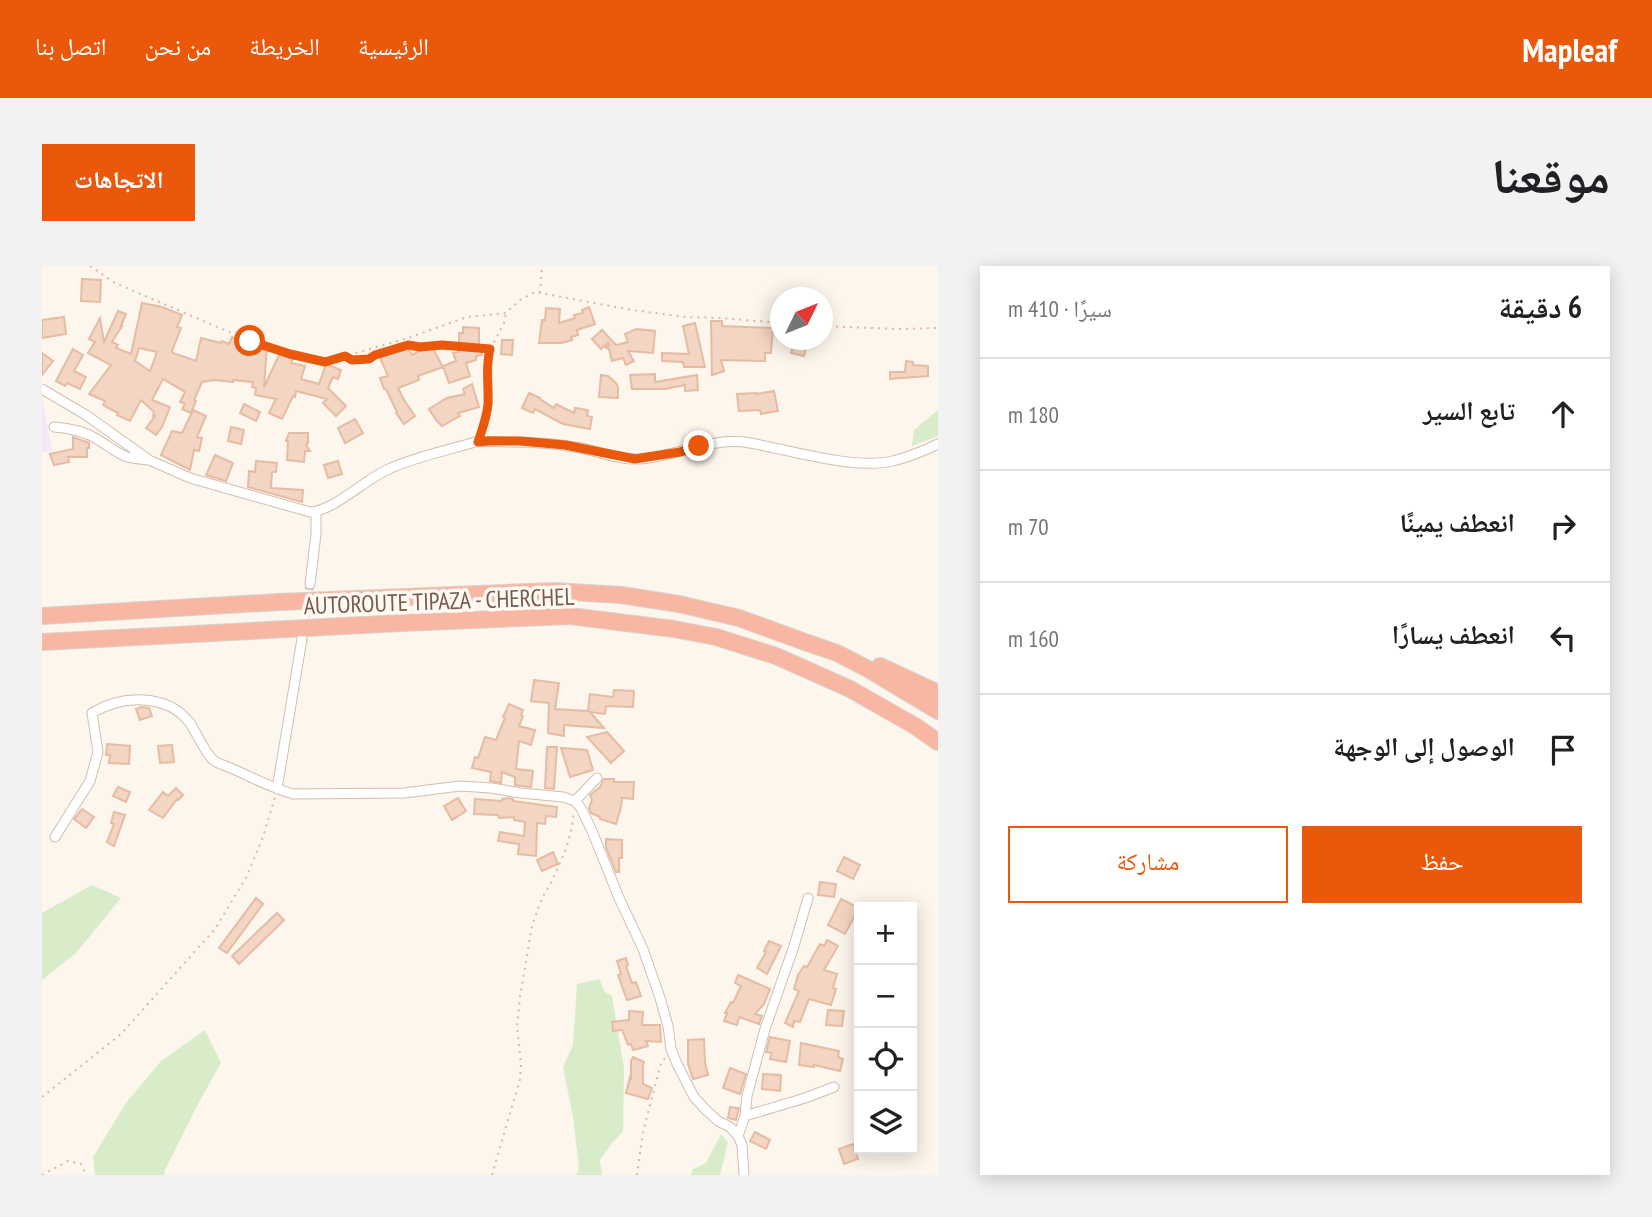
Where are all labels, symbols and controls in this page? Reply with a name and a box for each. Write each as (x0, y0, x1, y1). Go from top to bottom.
text: Mapleaf (1522, 28, 1617, 71)
text: اتصل بنا (35, 31, 107, 62)
text: من نحن (145, 31, 211, 62)
text: الخريطة (249, 31, 320, 62)
text: الرئيسية (358, 31, 429, 62)
text: موقعنا (1492, 143, 1610, 207)
button: الاتجاهات (42, 144, 195, 221)
north arrow (770, 287, 833, 350)
text: 6 دقيقة (1499, 287, 1582, 326)
text: سيرًا · 410 m (1008, 294, 1112, 323)
route start (234, 325, 265, 356)
text: تابع السير (1423, 394, 1515, 427)
icon: ahead (1544, 395, 1582, 433)
text: 180 m (1008, 400, 1059, 429)
route end (683, 430, 714, 461)
text: انعطف يمينًا (1399, 506, 1515, 539)
icon: right (1544, 507, 1582, 545)
text: 70 m (1008, 512, 1049, 541)
street label: AUTOROUTE TIPAZA - CHERCHEL (303, 581, 575, 621)
text: انعطف يسارًا (1392, 618, 1515, 651)
icon: left (1544, 619, 1582, 657)
text: 160 m (1008, 624, 1059, 653)
text: الوصول إلى الوجهة (1333, 730, 1515, 763)
icon: arrive (1544, 731, 1582, 769)
button: مشاركة (1008, 826, 1288, 903)
button: حفظ (1302, 826, 1582, 903)
map controls (854, 902, 917, 1154)
button: + (854, 902, 917, 965)
button: − (854, 965, 917, 1028)
button: locate (854, 1028, 917, 1091)
button: layers (854, 1091, 917, 1154)

